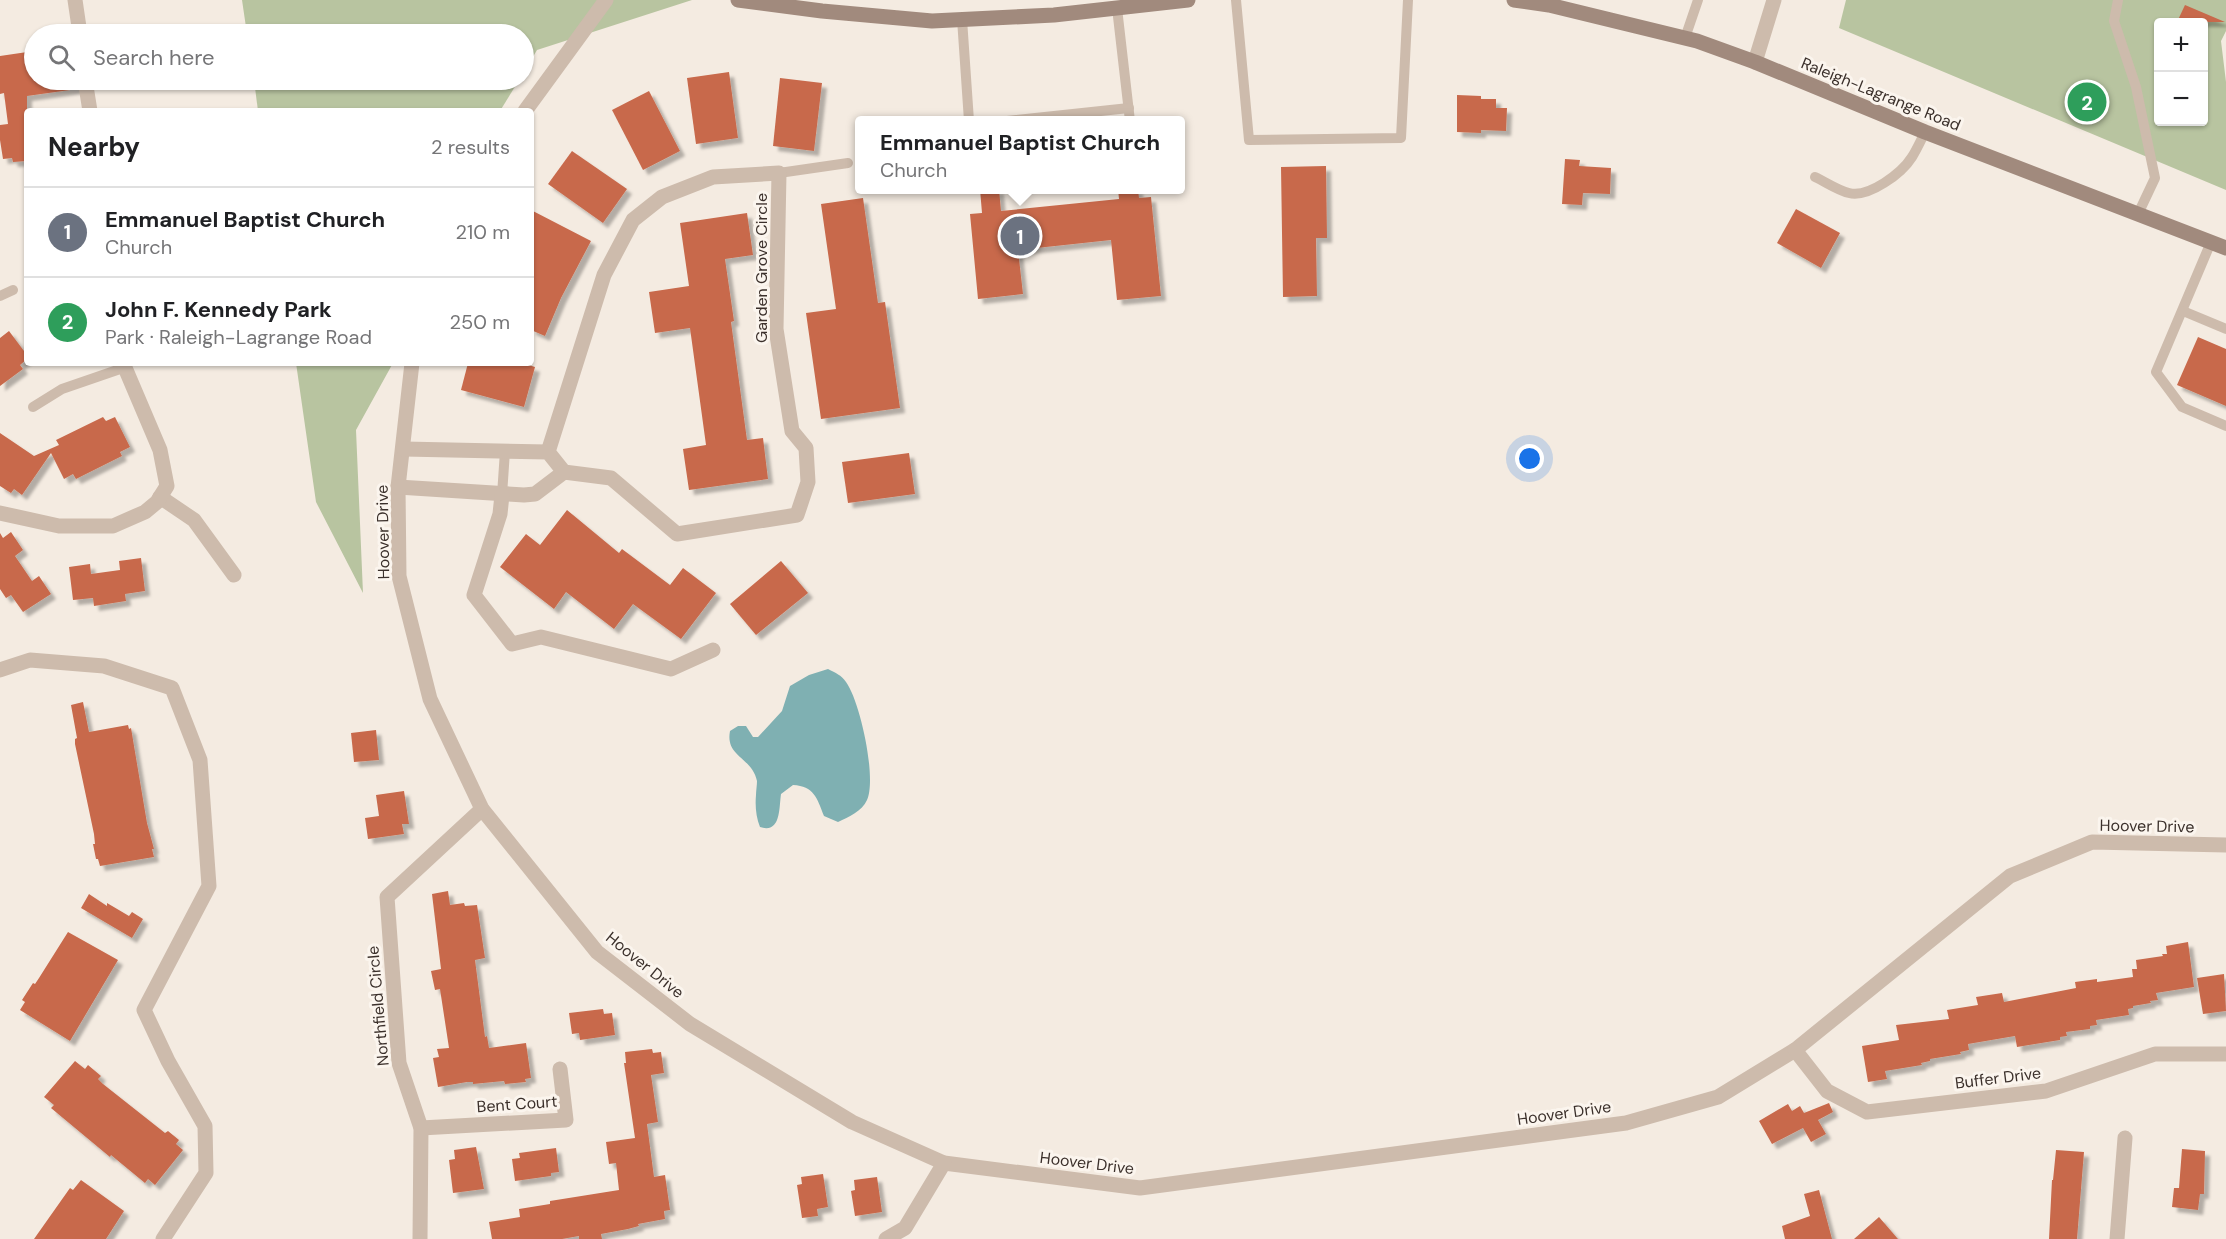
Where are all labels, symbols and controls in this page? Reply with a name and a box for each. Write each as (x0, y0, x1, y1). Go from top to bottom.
map controls (2154, 18, 2208, 126)
button: + (2154, 18, 2208, 72)
search box (24, 24, 534, 90)
icon: search (45, 41, 78, 74)
text: Search here (93, 43, 214, 72)
street label: Raleigh-Lagrange Road (1798, 52, 1964, 136)
button: − (2154, 72, 2208, 126)
pin: 2 (2068, 80, 2106, 124)
popup (855, 116, 1185, 194)
text: Emmanuel Baptist Church (880, 128, 1160, 157)
text: Nearby (48, 130, 140, 164)
text: 2 results (431, 134, 510, 160)
text: Church (880, 157, 947, 183)
street label: Garden Grove Circle (751, 193, 772, 343)
text: Emmanuel Baptist Church (105, 205, 385, 234)
pin: 1 (1000, 214, 1040, 258)
text: 1 (64, 219, 71, 245)
text: 210 m (455, 219, 510, 245)
text: Church (105, 234, 172, 260)
text: John F. Kennedy Park (105, 295, 332, 324)
text: 2 (62, 309, 73, 335)
text: 250 m (449, 309, 510, 335)
text: Park · Raleigh-Lagrange Road (105, 324, 372, 350)
your location (1515, 444, 1544, 473)
street label: Hoover Drive (372, 484, 394, 580)
street label: Hoover Drive (2099, 815, 2195, 837)
street label: Hoover Drive (602, 927, 688, 1003)
street label: Northfield Circle (362, 945, 394, 1067)
street label: Buffer Drive (1954, 1062, 2042, 1094)
street label: Bent Court (476, 1091, 558, 1117)
street label: Hoover Drive (1516, 1096, 1612, 1130)
street label: Hoover Drive (1039, 1147, 1135, 1179)

